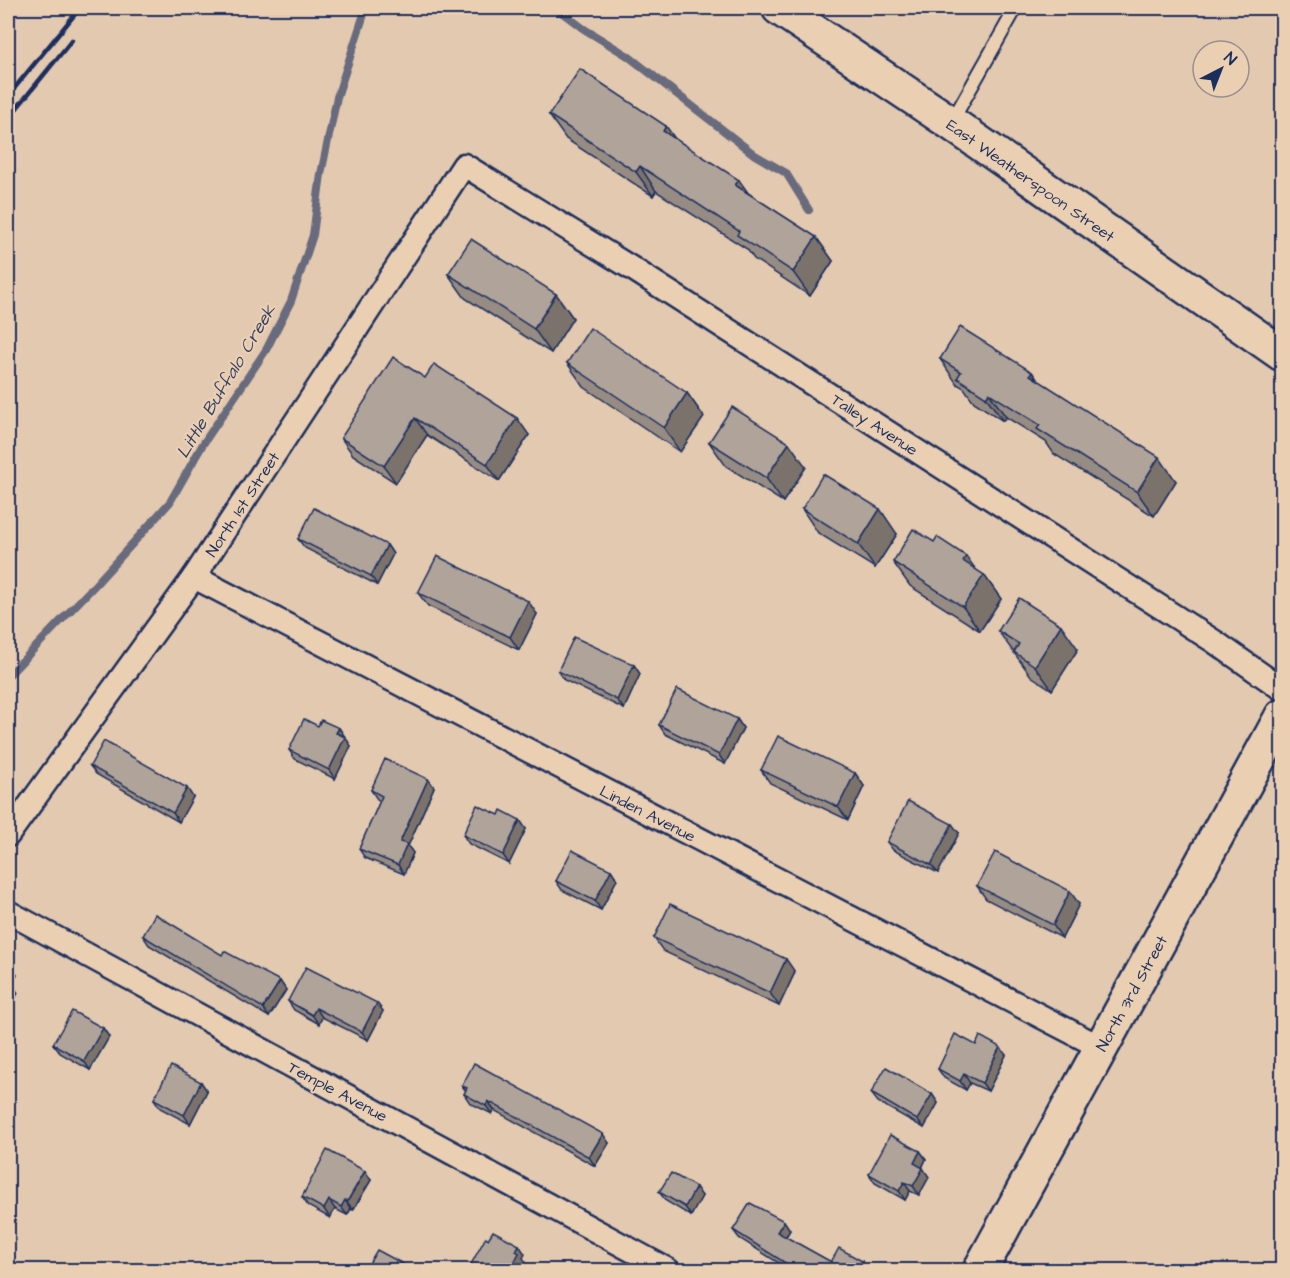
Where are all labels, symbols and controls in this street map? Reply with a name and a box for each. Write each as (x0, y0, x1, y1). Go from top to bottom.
north arrow (1191, 39, 1251, 99)
text: N (1219, 47, 1241, 70)
street label: East Weatherspoon Street (942, 114, 1119, 248)
water label: Little Buffalo Creek (171, 299, 283, 463)
street label: Talley Avenue (826, 389, 922, 462)
street label: North 1st Street (201, 447, 285, 561)
street label: Linden Avenue (596, 780, 700, 848)
street label: North 3rd Street (1091, 931, 1173, 1055)
street label: Temple Avenue (284, 1056, 391, 1127)

